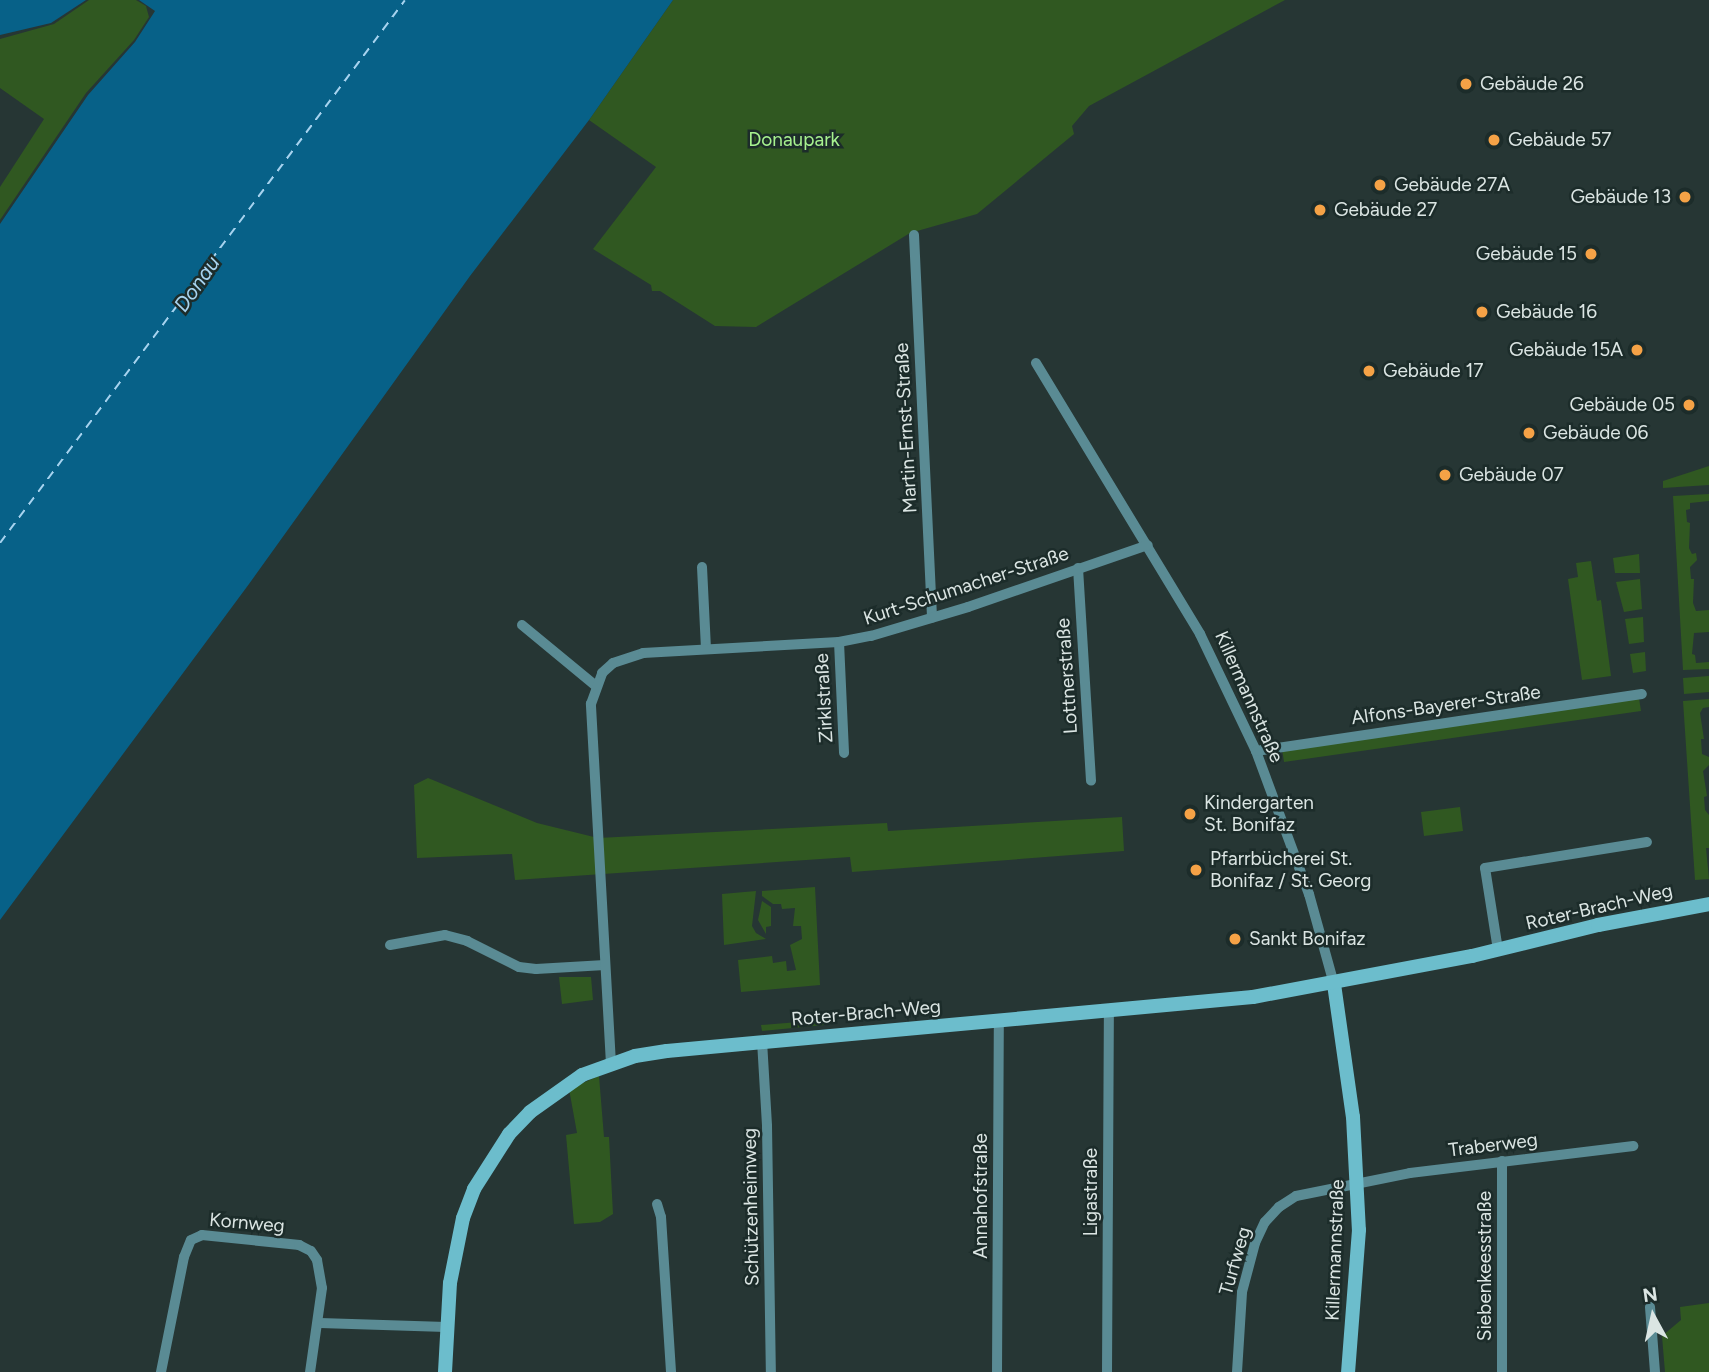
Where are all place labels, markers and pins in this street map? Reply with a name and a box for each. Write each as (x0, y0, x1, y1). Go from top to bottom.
place label: Gebäude 26 (1480, 73, 1584, 95)
marker: Gebäude 26 (1458, 76, 1474, 92)
place label: Gebäude 57 (1508, 129, 1612, 151)
marker: Gebäude 57 (1486, 132, 1502, 148)
place label: Gebäude 27A (1394, 174, 1510, 196)
marker: Gebäude 27A (1372, 177, 1388, 193)
place label: Gebäude 13 (1570, 186, 1671, 208)
marker: Gebäude 13 (1677, 189, 1693, 205)
place label: Gebäude 27 (1334, 199, 1437, 221)
marker: Gebäude 27 (1312, 202, 1328, 218)
place label: Gebäude 15 (1476, 243, 1577, 265)
marker: Gebäude 15 (1583, 246, 1599, 262)
place label: Gebäude 16 (1496, 301, 1597, 323)
marker: Gebäude 16 (1474, 304, 1490, 320)
place label: Gebäude 15A (1509, 339, 1623, 361)
marker: Gebäude 15A (1629, 342, 1645, 358)
place label: Gebäude 17 (1383, 360, 1483, 382)
marker: Gebäude 17 (1361, 363, 1377, 379)
place label: Gebäude 05 (1569, 394, 1675, 416)
marker: Gebäude 05 (1681, 397, 1697, 413)
place label: Gebäude 06 (1543, 422, 1648, 444)
marker: Gebäude 06 (1521, 425, 1537, 441)
place label: Gebäude 07 (1459, 464, 1564, 486)
marker: Gebäude 07 (1437, 467, 1453, 483)
place label: Kindergarten St. Bonifaz (1204, 792, 1314, 836)
marker: Kindergarten St. Bonifaz (1182, 806, 1198, 822)
place label: Pfarrbücherei St. Bonifaz / St. Georg (1210, 848, 1371, 892)
marker: Pfarrbücherei St. Bonifaz / St. Georg (1188, 862, 1204, 878)
place label: Sankt Bonifaz (1249, 928, 1366, 950)
marker: Sankt Bonifaz (1227, 931, 1243, 947)

